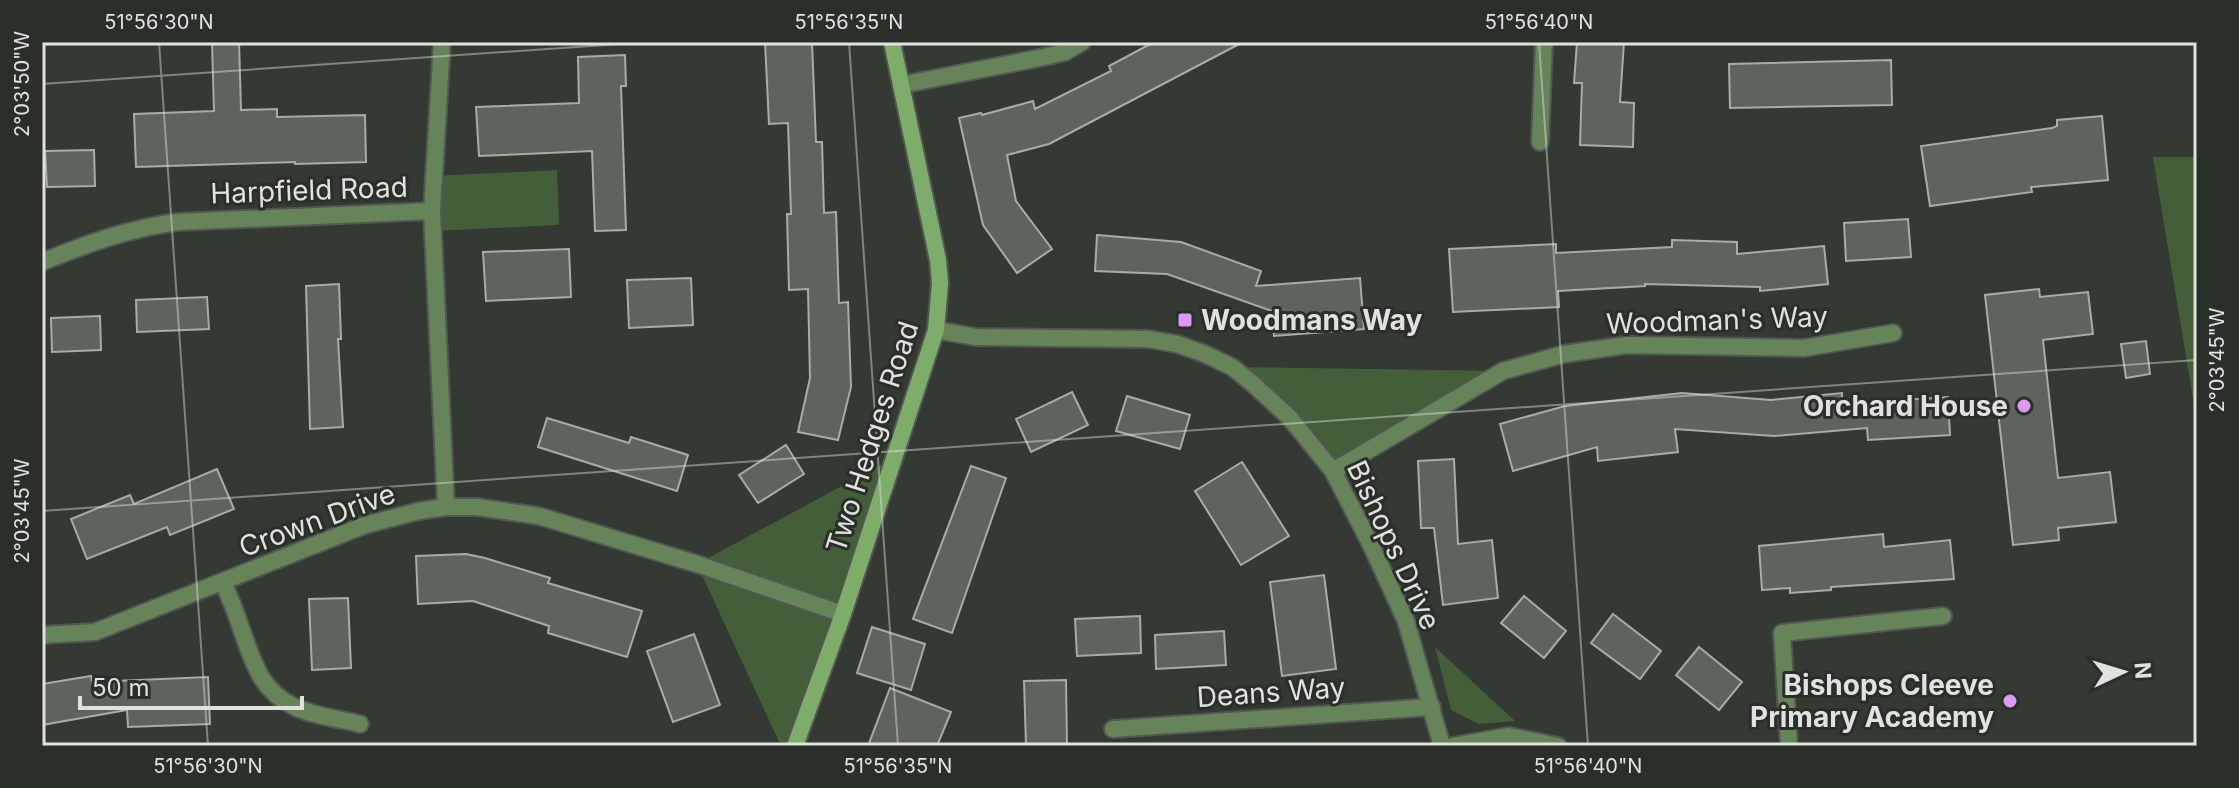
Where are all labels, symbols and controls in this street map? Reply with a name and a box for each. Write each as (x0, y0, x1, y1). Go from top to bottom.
text: 51°56'30"N (104, 10, 214, 34)
text: 51°56'35"N (795, 10, 903, 34)
text: 51°56'40"N (1485, 10, 1593, 34)
text: 2°03'50"W (10, 31, 34, 137)
street label: Harpfield Road (210, 170, 408, 210)
street label: Woodman's Way (1605, 299, 1829, 341)
place label: Woodmans Way (1201, 303, 1422, 337)
text: 2°03'45"W (2205, 307, 2229, 413)
marker: Woodmans Way (1176, 311, 1194, 329)
street label: Two Hedges Road (819, 317, 925, 557)
place label: Orchard House (1803, 389, 2008, 423)
marker: Orchard House (2015, 397, 2033, 415)
street label: Bishops Drive (1340, 455, 1448, 635)
text: 2°03'45"W (10, 458, 34, 564)
street label: Crown Drive (234, 476, 400, 564)
north arrow (2083, 632, 2163, 712)
scale bar (80, 660, 302, 710)
text: N (2129, 661, 2157, 680)
place label: Bishops Cleeve Primary Academy (1750, 668, 1994, 734)
street label: Deans Way (1196, 670, 1346, 714)
text: 50 m (92, 673, 150, 702)
marker: Bishops Cleeve Primary Academy (2001, 692, 2019, 710)
text: 51°56'30"N (153, 754, 263, 778)
text: 51°56'35"N (844, 754, 952, 778)
text: 51°56'40"N (1534, 754, 1642, 778)

